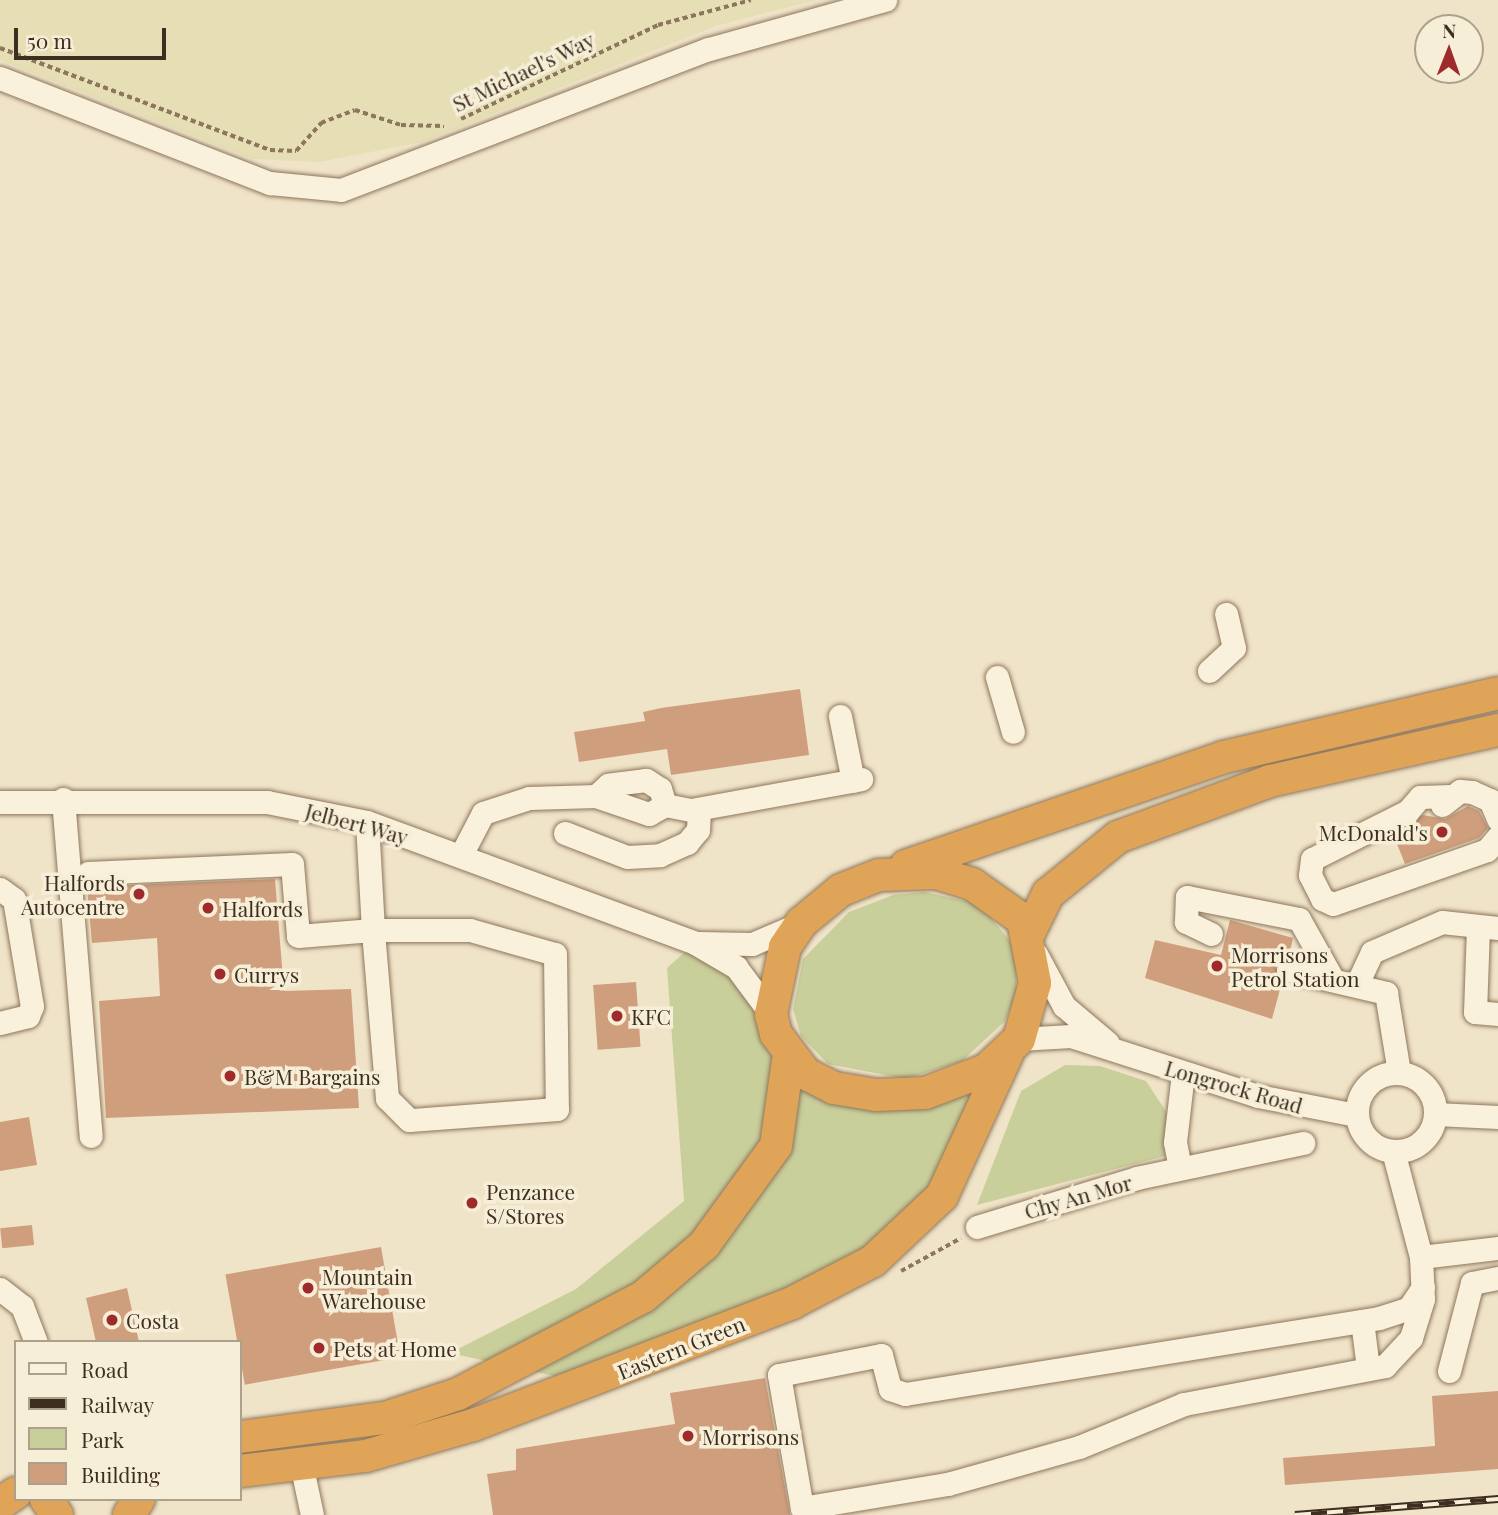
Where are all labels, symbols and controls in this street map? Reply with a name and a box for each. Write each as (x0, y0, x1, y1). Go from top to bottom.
scale bar (18, 14, 170, 58)
north arrow (1414, 14, 1484, 84)
text: N (1442, 17, 1456, 43)
text: 50 m (27, 26, 72, 54)
street label: St Michael's Way (448, 26, 598, 116)
street label: Jelbert Way (302, 797, 412, 849)
place label: McDonald's (1319, 819, 1428, 845)
marker: McDonald's (1434, 824, 1450, 840)
place label: Halfords Autocentre (21, 869, 125, 919)
marker: Halfords Autocentre (131, 886, 147, 902)
place label: Halfords (222, 895, 303, 921)
marker: Halfords (200, 900, 216, 916)
place label: Morrisons Petrol Station (1231, 941, 1359, 991)
marker: Morrisons Petrol Station (1209, 958, 1225, 974)
place label: Currys (234, 961, 299, 987)
marker: Currys (212, 966, 228, 982)
place label: KFC (631, 1003, 671, 1029)
marker: KFC (609, 1008, 625, 1024)
street label: Longrock Road (1162, 1054, 1306, 1118)
place label: B&M Bargains (244, 1063, 380, 1089)
marker: B&M Bargains (222, 1068, 238, 1084)
street label: Chy An Mor (1021, 1168, 1135, 1224)
place label: Penzance S/Stores (486, 1178, 575, 1228)
marker: Penzance S/Stores (464, 1195, 480, 1211)
place label: Mountain Warehouse (322, 1263, 426, 1313)
marker: Mountain Warehouse (300, 1280, 316, 1296)
place label: Costa (126, 1307, 179, 1333)
street label: Eastern Green (614, 1310, 748, 1384)
marker: Costa (104, 1312, 120, 1328)
place label: Pets at Home (333, 1335, 457, 1361)
legend (14, 1340, 242, 1501)
marker: Pets at Home (311, 1340, 327, 1356)
text: Road (81, 1355, 129, 1383)
text: Railway (81, 1390, 154, 1418)
place label: Morrisons (702, 1423, 799, 1449)
text: Park (81, 1425, 124, 1453)
marker: Morrisons (680, 1428, 696, 1444)
text: Building (81, 1460, 160, 1488)

